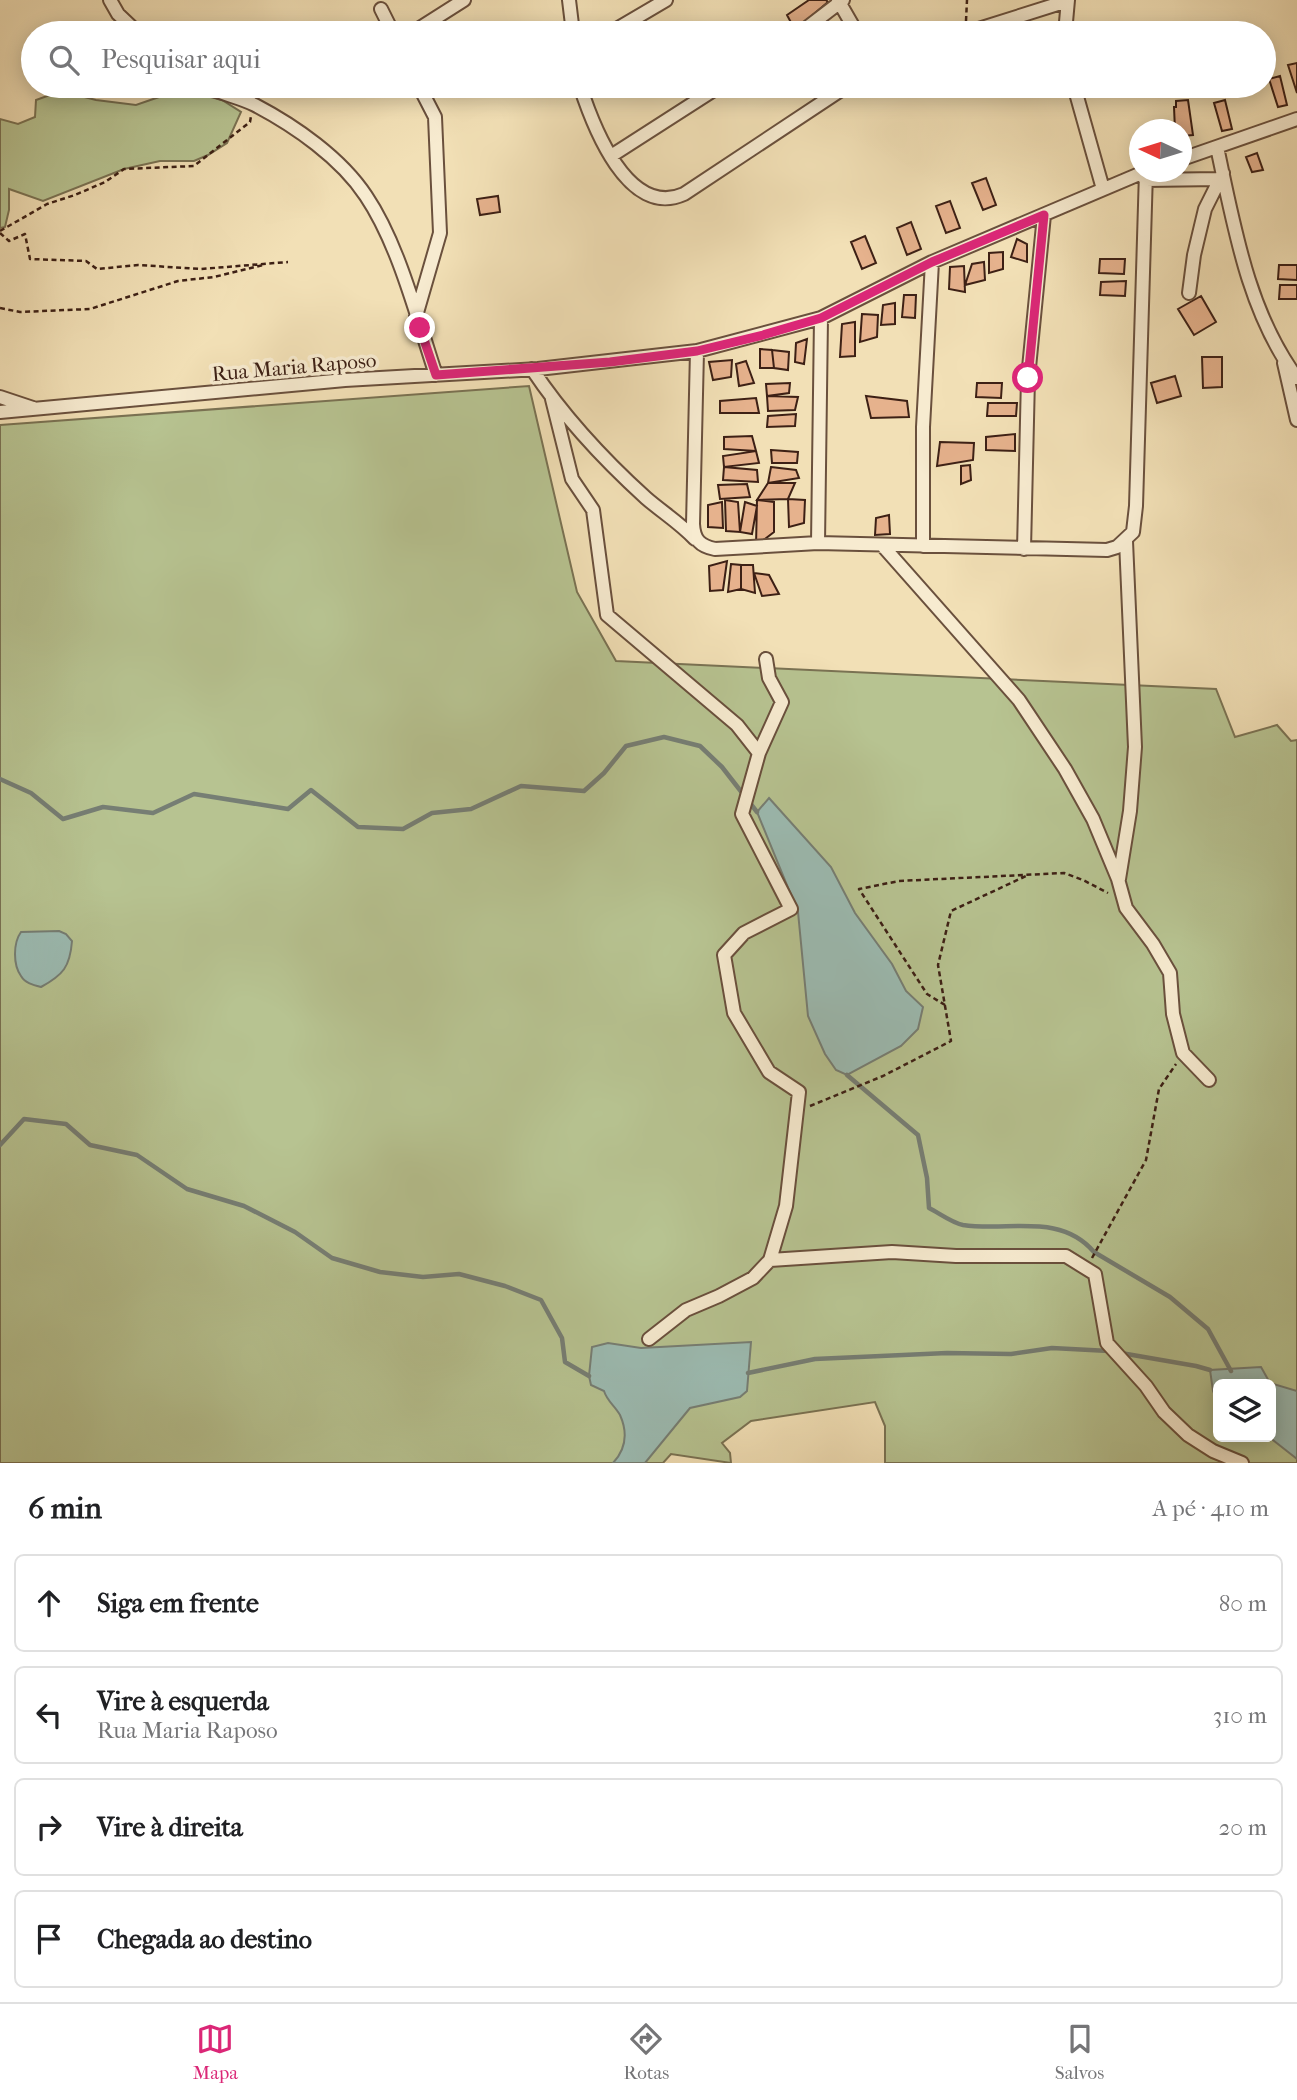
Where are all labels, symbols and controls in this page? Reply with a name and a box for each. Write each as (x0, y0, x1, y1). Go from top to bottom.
search box (21, 21, 1276, 98)
icon: search (45, 41, 83, 79)
text: Pesquisar aqui (101, 44, 261, 75)
north arrow (1129, 119, 1192, 182)
route end (404, 312, 435, 343)
street label: Rua Maria Raposo (211, 348, 377, 386)
route start (1012, 362, 1043, 393)
map controls (1213, 1379, 1276, 1442)
button: layers (1213, 1379, 1276, 1442)
text: 6 min (28, 1491, 102, 1526)
text: A pé · 410 m (1152, 1495, 1269, 1522)
icon: ahead (30, 1584, 68, 1622)
text: Siga em frente (97, 1588, 259, 1619)
text: 80 m (1219, 1590, 1267, 1617)
text: Vire à esquerda (97, 1686, 269, 1717)
icon: left (30, 1696, 68, 1734)
text: 310 m (1213, 1702, 1267, 1729)
text: Rua Maria Raposo (97, 1717, 278, 1744)
icon: right (30, 1808, 68, 1846)
text: Vire à direita (97, 1812, 243, 1843)
text: 20 m (1218, 1814, 1267, 1841)
icon: arrive (30, 1920, 68, 1958)
text: Chegada ao destino (97, 1924, 312, 1955)
tab: Mapa (193, 2020, 238, 2084)
tab: Rotas (624, 2020, 669, 2084)
tab: Salvos (1055, 2020, 1104, 2084)

